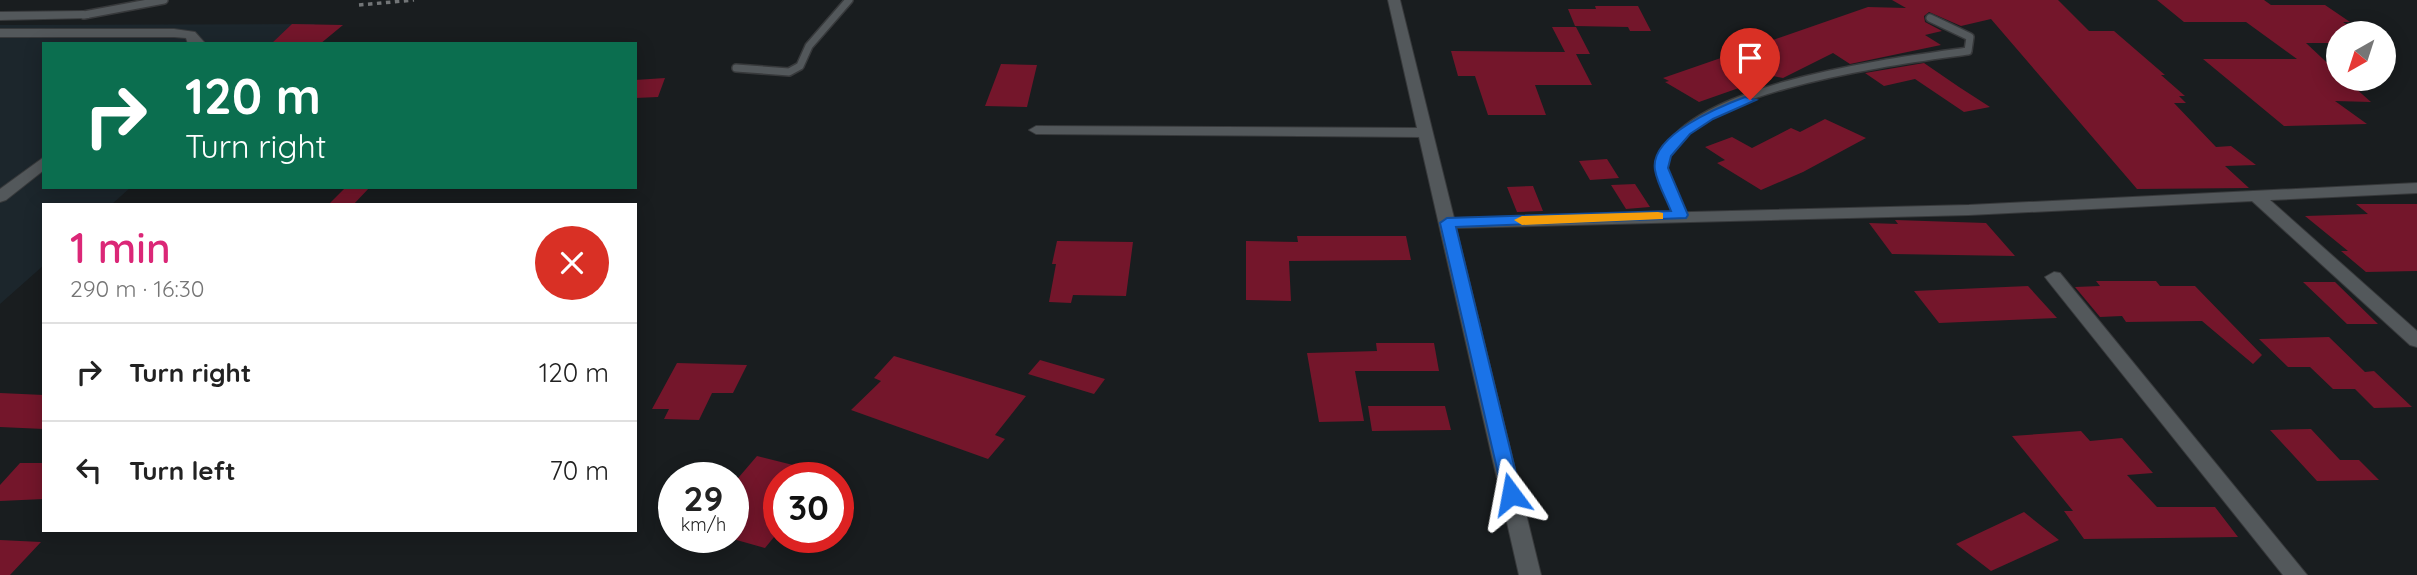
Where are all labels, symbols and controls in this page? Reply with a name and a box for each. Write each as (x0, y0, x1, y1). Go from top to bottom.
north arrow (2326, 21, 2396, 91)
map controls (2326, 21, 2396, 91)
pin (1720, 28, 1780, 100)
icon: arrive (1731, 39, 1769, 77)
text: 120 m (185, 65, 321, 126)
icon: right (70, 70, 161, 161)
text: Turn right (185, 126, 326, 166)
text: 1 min (70, 221, 171, 274)
button: close (535, 226, 609, 300)
text: 290 m · 16:30 (70, 274, 204, 303)
icon: right (70, 353, 108, 391)
text: Turn right (129, 356, 251, 389)
text: 120 m (539, 356, 609, 389)
icon: left (70, 451, 108, 489)
text: Turn left (129, 454, 236, 487)
text: 70 m (549, 454, 609, 487)
position arrow (1474, 457, 1548, 531)
speed limit sign: 30 (763, 462, 854, 553)
text: 29 (684, 476, 723, 520)
text: km/h (681, 513, 726, 536)

